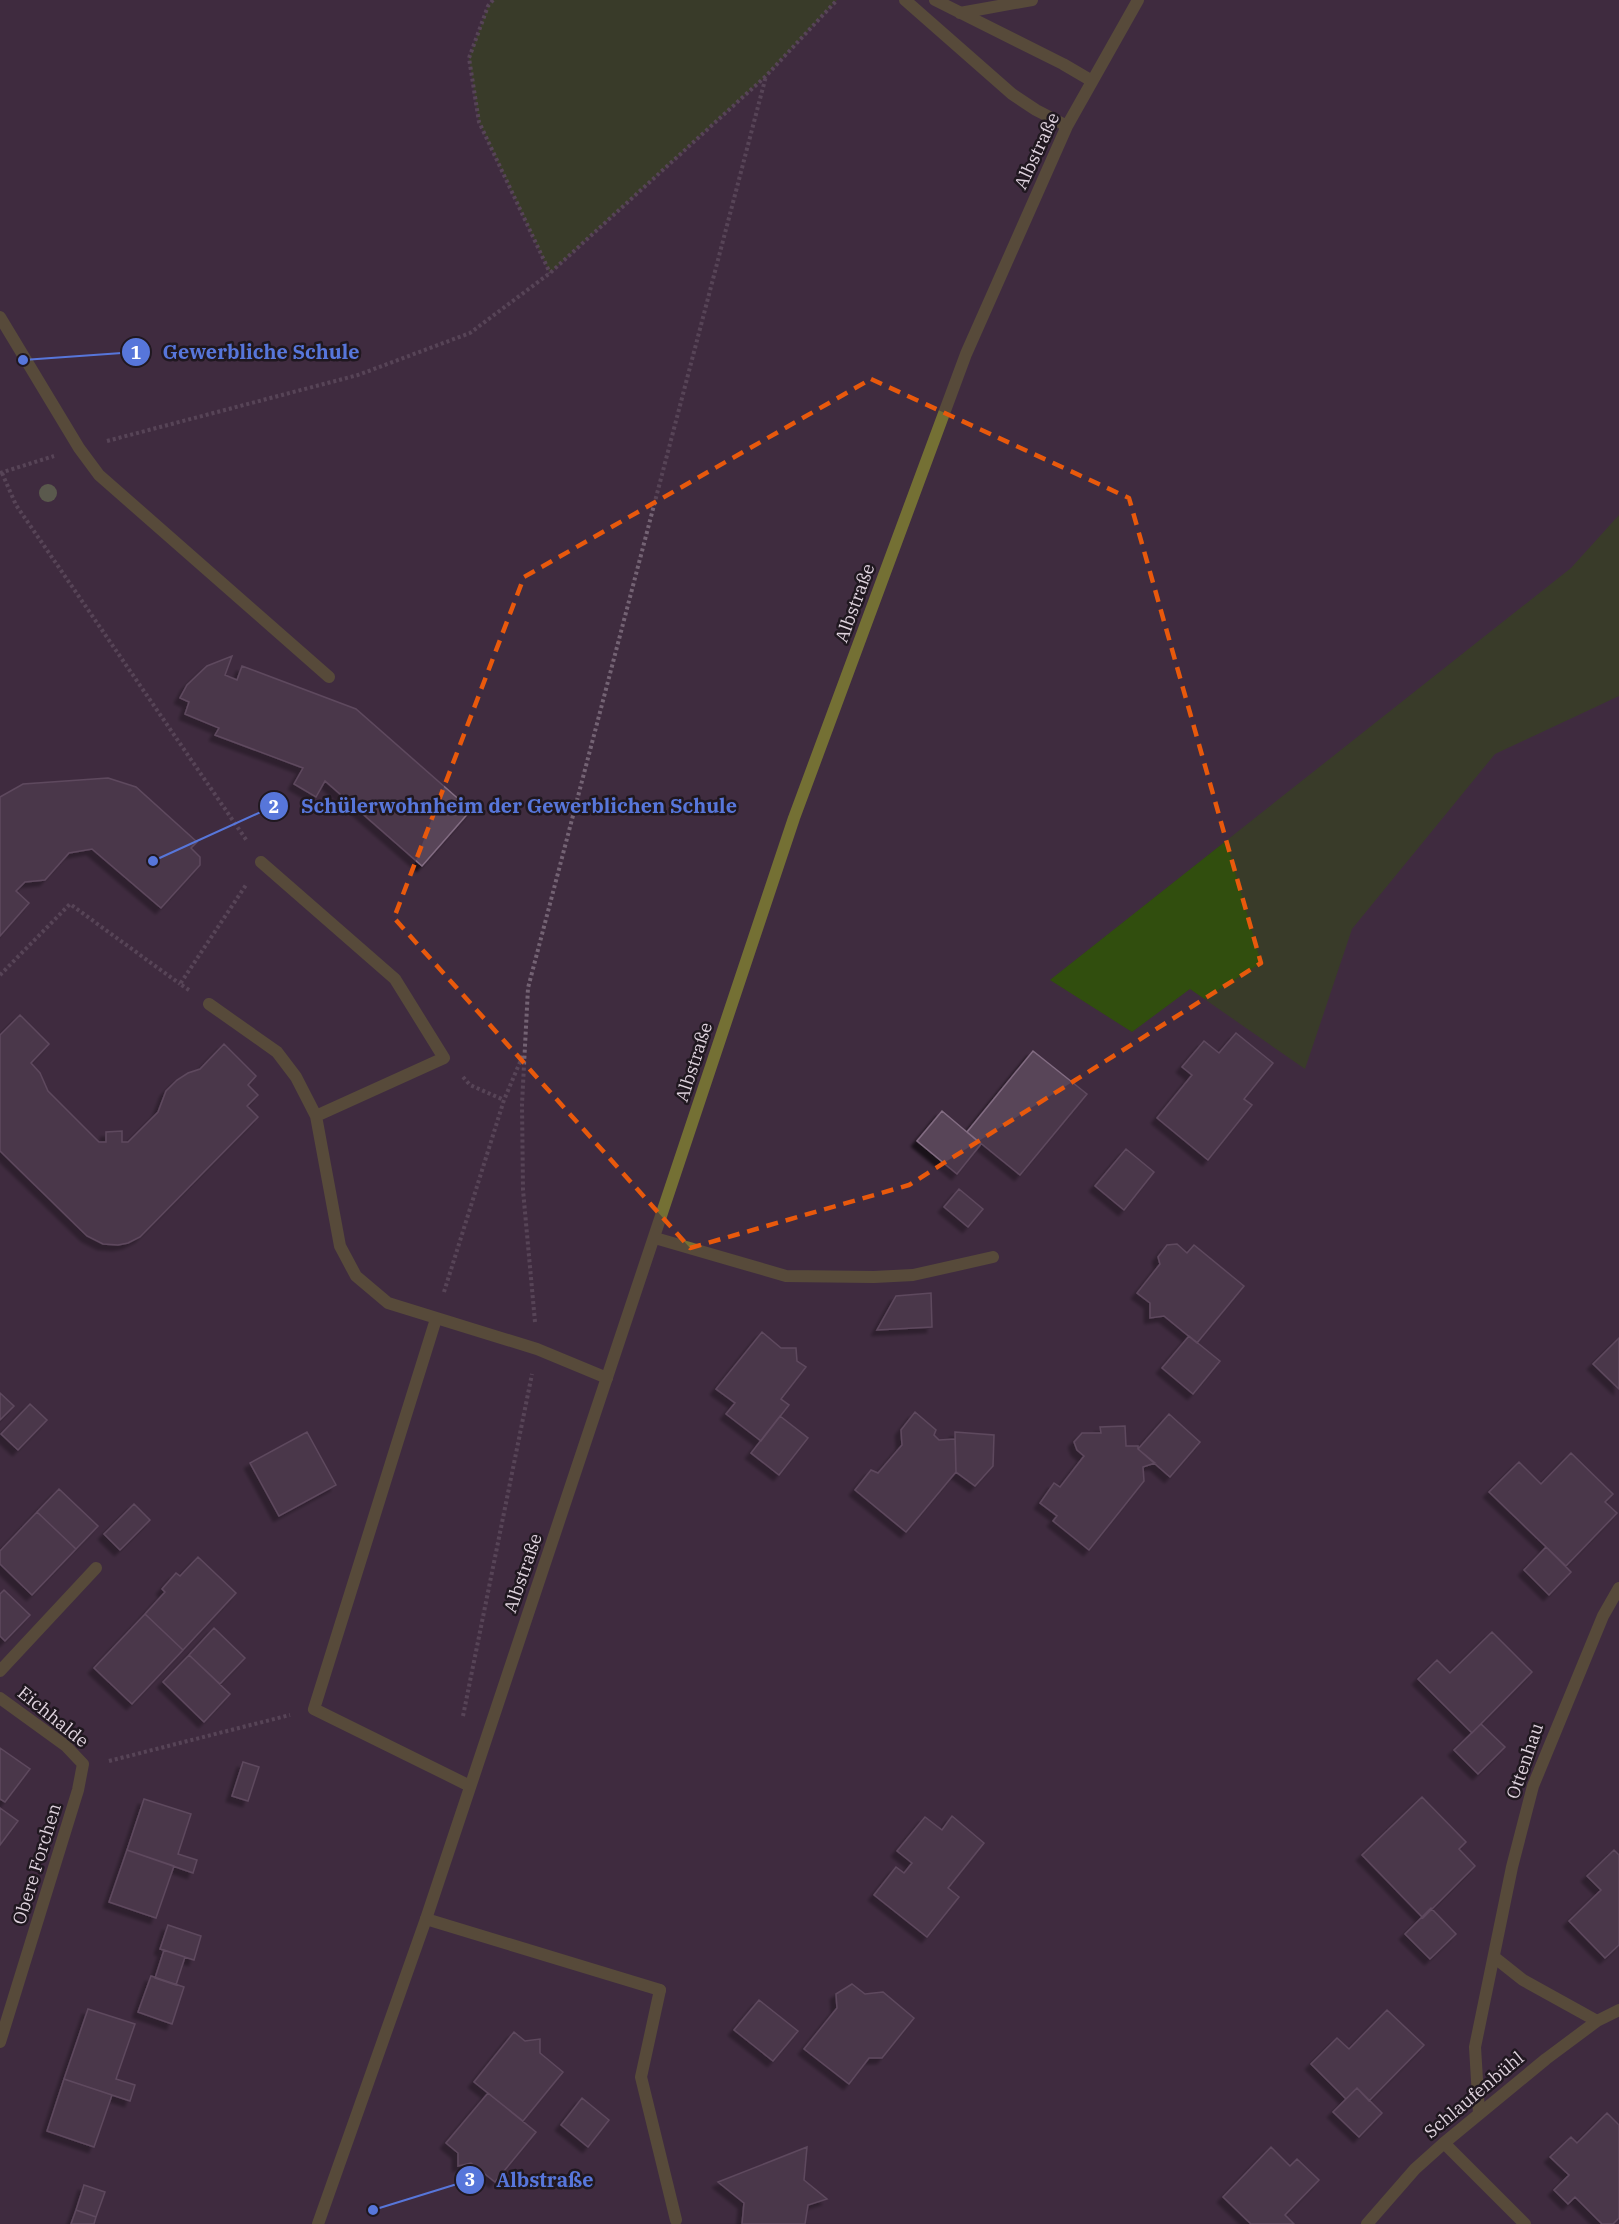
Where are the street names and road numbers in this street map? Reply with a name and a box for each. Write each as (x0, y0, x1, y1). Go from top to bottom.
street label: Albstraße (1009, 109, 1064, 193)
street label: Albstraße (830, 560, 879, 645)
street label: Albstraße (670, 1019, 717, 1105)
street label: Albstraße (498, 1530, 547, 1616)
street label: Eichhalde (13, 1681, 93, 1752)
street label: Ottenhau (1501, 1720, 1548, 1802)
street label: Obere Forchen (7, 1800, 66, 1927)
street label: Schlaufenbühl (1419, 2046, 1528, 2143)

